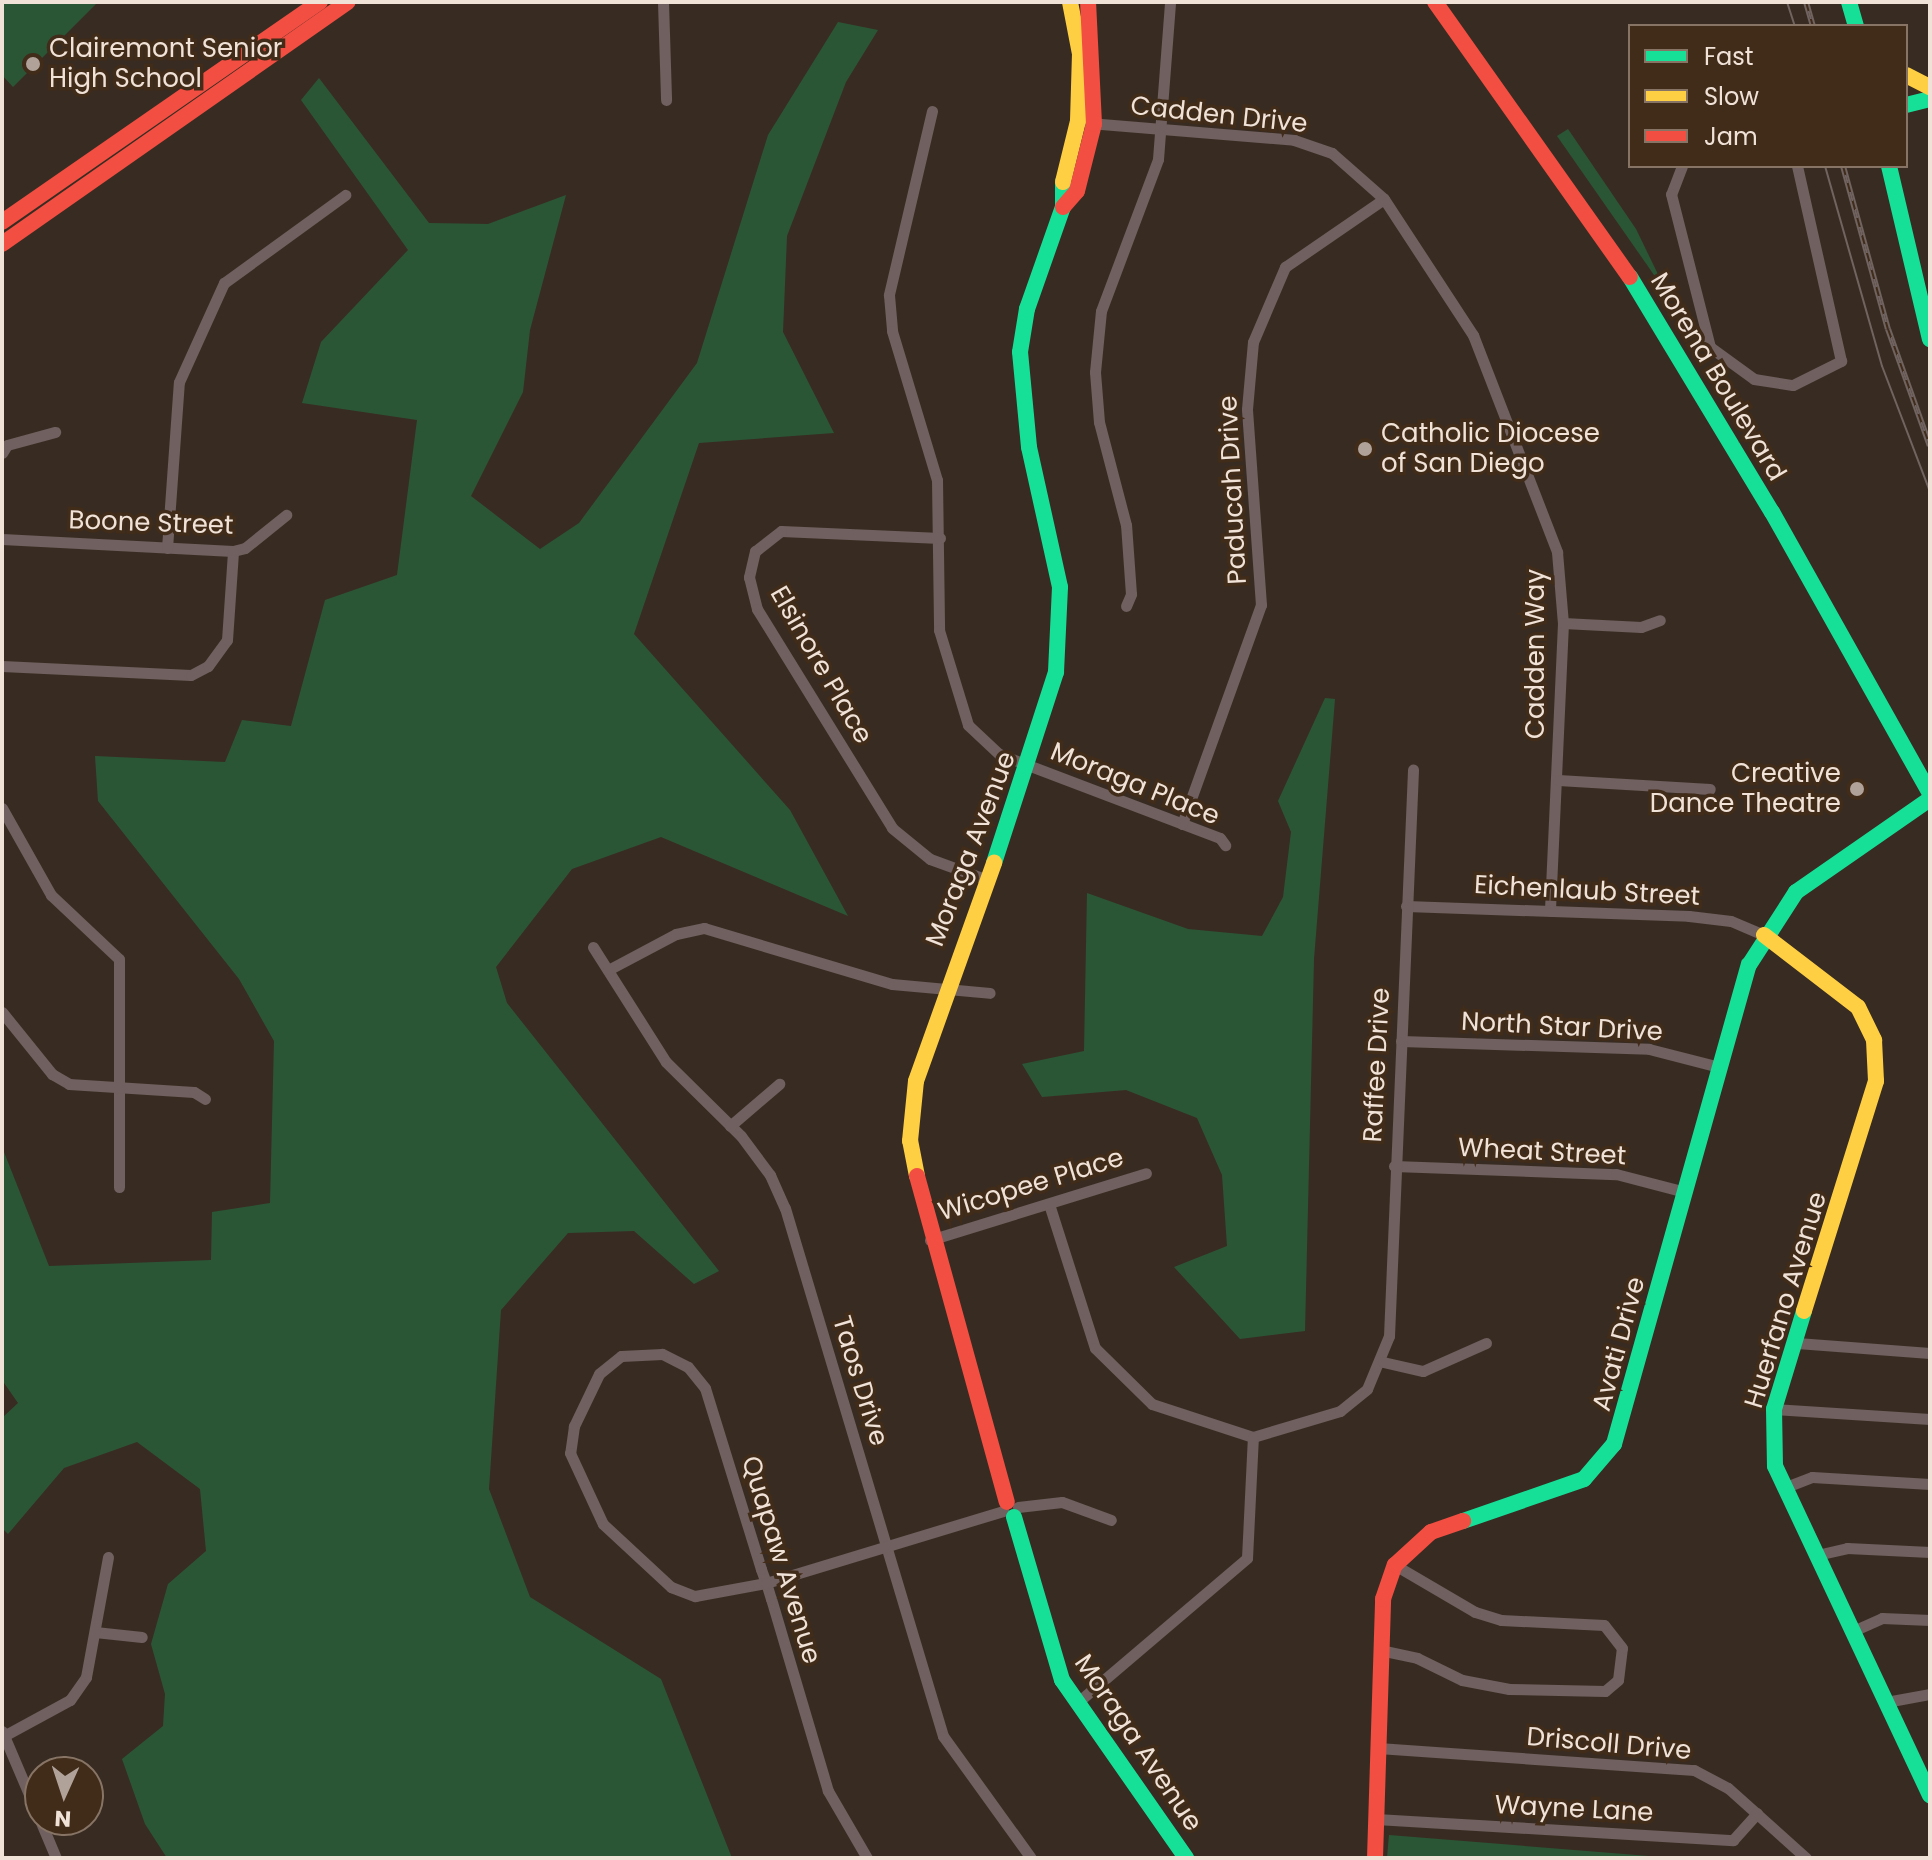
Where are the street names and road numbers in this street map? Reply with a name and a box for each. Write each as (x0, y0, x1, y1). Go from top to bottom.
street label: Cadden Drive (1129, 90, 1309, 140)
street label: Morena Boulevard (1644, 267, 1792, 487)
street label: Paducah Drive (1212, 395, 1254, 585)
street label: Boone Street (68, 505, 234, 541)
street label: Cadden Way (1520, 569, 1552, 739)
street label: Elsinore Place (763, 581, 879, 749)
street label: Moraga Place (1046, 736, 1224, 832)
street label: Moraga Avenue (920, 747, 1022, 951)
street label: Eichenlaub Street (1473, 870, 1701, 912)
street label: Raffee Drive (1357, 987, 1397, 1143)
street label: North Star Drive (1460, 1006, 1664, 1048)
street label: Wheat Street (1457, 1132, 1627, 1172)
street label: Wicopee Place (935, 1142, 1127, 1228)
street label: Huerfano Avenue (1738, 1188, 1834, 1412)
street label: Avati Drive (1586, 1273, 1652, 1415)
street label: Taos Drive (825, 1312, 895, 1450)
street label: Quapaw Avenue (735, 1452, 827, 1668)
street label: Moraga Avenue (1067, 1649, 1209, 1837)
street label: Driscoll Drive (1525, 1721, 1693, 1767)
street label: Wayne Lane (1494, 1789, 1654, 1829)

